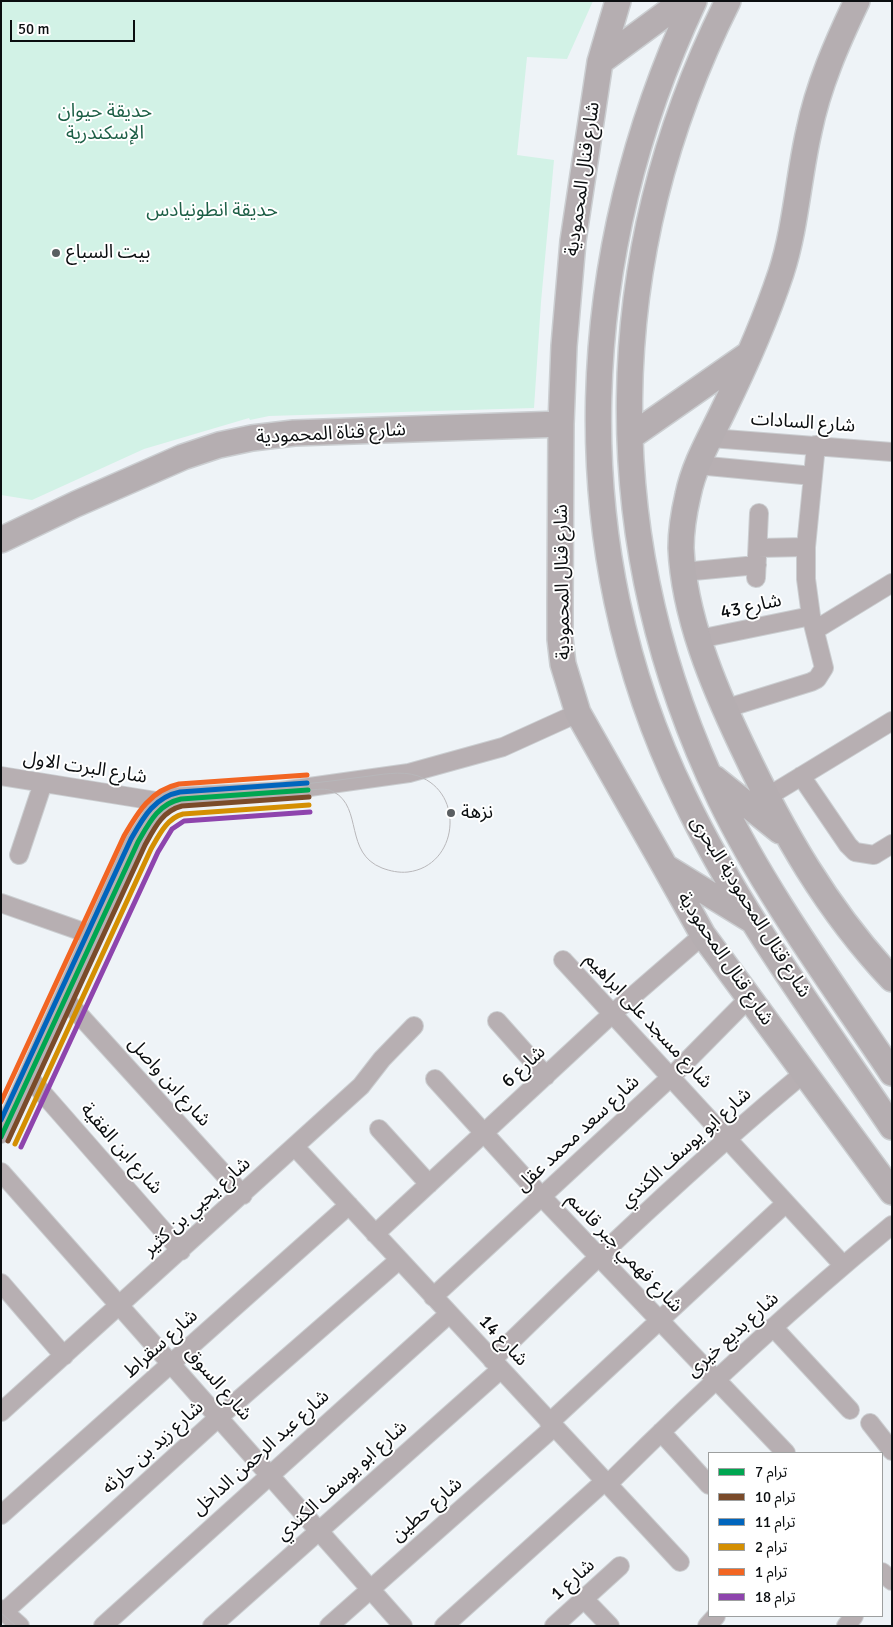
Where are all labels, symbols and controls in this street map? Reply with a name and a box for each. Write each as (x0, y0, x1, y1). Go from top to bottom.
scale bar (12, 10, 138, 42)
text: 50 m (18, 20, 49, 38)
street label: شارع قنال المحمودية (561, 100, 605, 258)
park label: حديقة حيوان الإسكندرية (58, 101, 152, 145)
park label: حديقة انطونيادس (146, 200, 278, 222)
place label: بيت السباع (66, 242, 150, 264)
marker: بيت السباع (50, 247, 62, 259)
street label: شارع السادات (750, 408, 856, 438)
street label: شارع قناة المحمودية (255, 419, 407, 449)
street label: شارع قنال المحمودية (550, 504, 576, 660)
street label: شارع 43 (718, 589, 784, 625)
street label: شارع البرت الاول (21, 747, 149, 789)
place label: نزهة (461, 802, 493, 824)
marker: نزهة (445, 807, 457, 819)
street label: شارع قنال المحمودية البحرى (685, 812, 815, 1002)
street label: شارع قنال المحمودية (672, 888, 778, 1030)
street label: شارع مسجد على ابراهيم (579, 948, 717, 1094)
street label: شارع ابن واصل (123, 1032, 215, 1132)
street label: شارع 6 (497, 1041, 551, 1093)
street label: شارع سعد محمد عقل (512, 1071, 644, 1197)
street label: شارع ابو يوسف الكندي (616, 1083, 756, 1213)
street label: شارع ابن الفقية (75, 1099, 167, 1199)
street label: شارع يحيي بن كثير (138, 1153, 256, 1261)
street label: شارع فهمي جبر قاسم (561, 1188, 687, 1318)
street label: شارع بديع خيرى (682, 1288, 784, 1382)
street label: شارع سقراط (119, 1305, 203, 1383)
street label: شارع 14 (474, 1311, 532, 1371)
street label: شارع السوق (180, 1342, 256, 1426)
street label: شارع عبد الرحمن الداخل (188, 1385, 334, 1521)
street label: شارع زيد بن حارثه (98, 1396, 208, 1500)
street label: شارع ابو يوسف الكندي (272, 1416, 412, 1546)
legend (708, 1452, 883, 1617)
text: ترام 7 (755, 1463, 787, 1481)
street label: شارع حطين (387, 1473, 467, 1547)
text: ترام 10 (755, 1488, 795, 1506)
text: ترام 11 (755, 1513, 795, 1531)
text: ترام 2 (755, 1538, 787, 1556)
street label: شارع 1 (546, 1554, 600, 1606)
text: ترام 1 (755, 1563, 787, 1581)
text: ترام 18 (755, 1588, 795, 1606)

